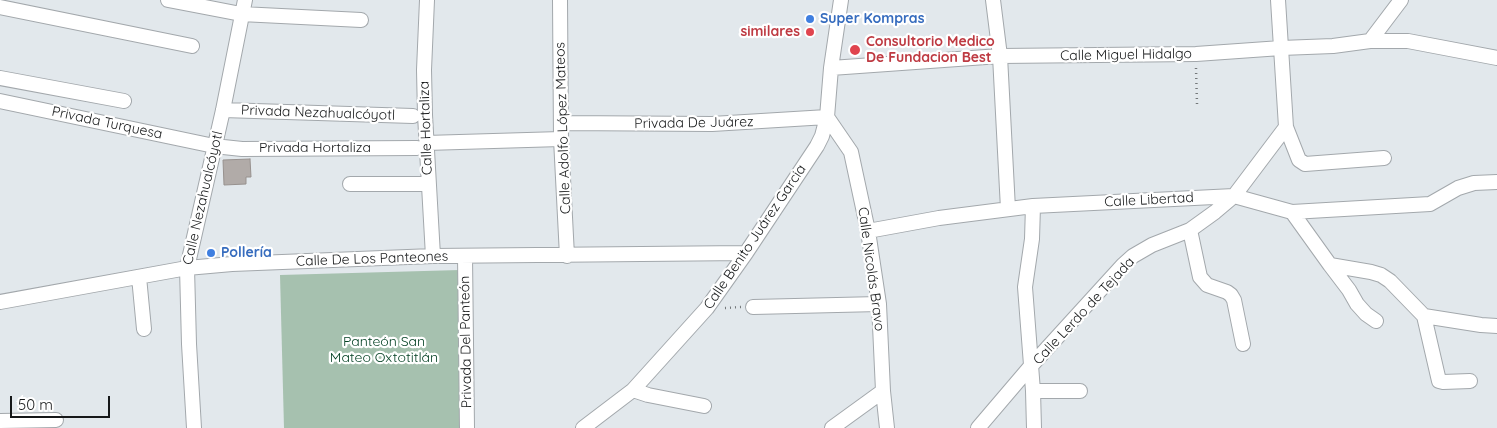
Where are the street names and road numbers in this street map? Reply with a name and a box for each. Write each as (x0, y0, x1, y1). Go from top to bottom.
street label: Calle Adolfo López Mateos (552, 42, 574, 214)
street label: Calle Miguel Hidalgo (1060, 45, 1192, 65)
street label: Calle Hortaliza (416, 81, 436, 175)
street label: Privada Nezahualcóyotl (241, 102, 395, 124)
street label: Privada Turquesa (50, 103, 164, 143)
street label: Privada De Juárez (634, 114, 754, 132)
street label: Calle Nezahualcóyotl (179, 130, 227, 266)
street label: Privada Hortaliza (259, 140, 371, 156)
street label: Calle Benito Juárez Garcia (700, 161, 810, 313)
street label: Calle Libertad (1104, 189, 1194, 211)
street label: Calle Nicolás Bravo (854, 206, 888, 332)
street label: Calle De Los Panteones (296, 248, 448, 270)
street label: Calle Lerdo de Tejada (1030, 254, 1138, 368)
street label: Privada Del Panteón (456, 276, 476, 408)

